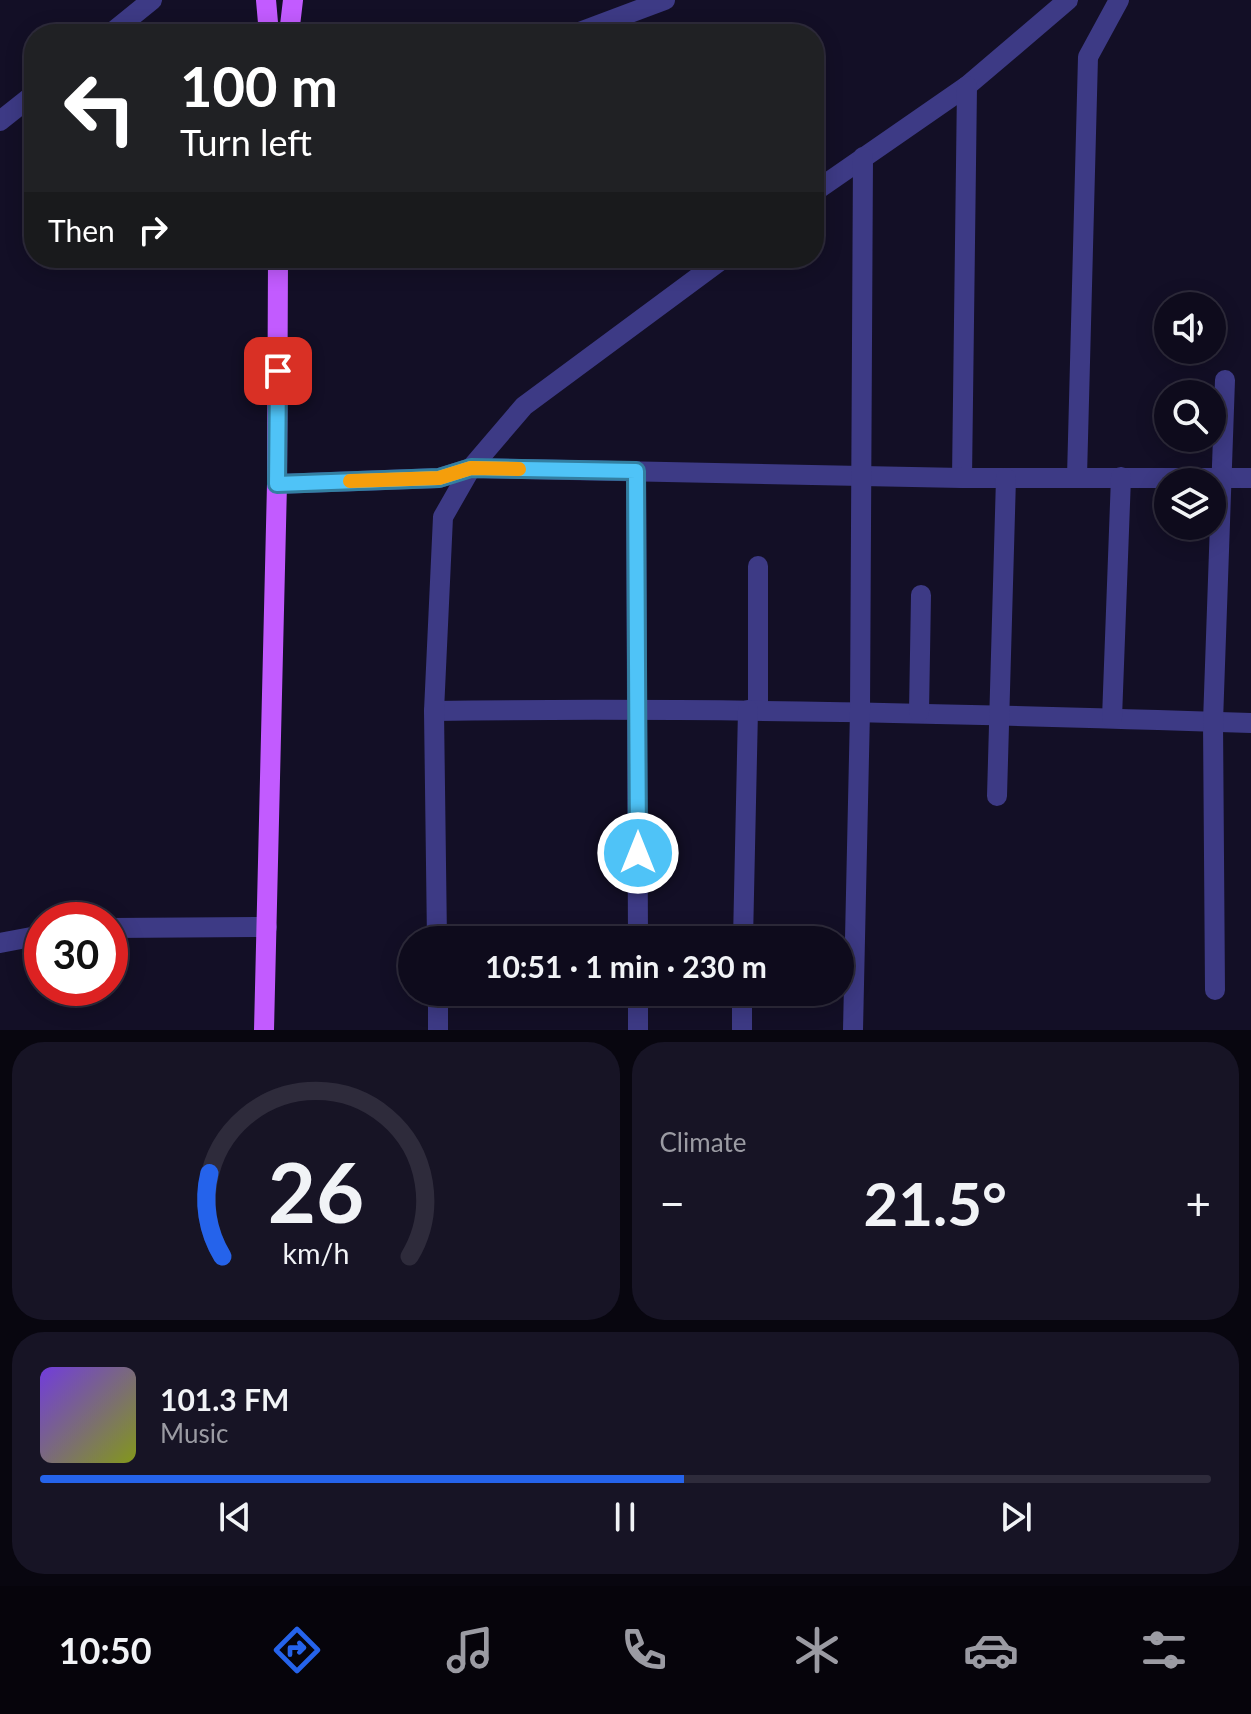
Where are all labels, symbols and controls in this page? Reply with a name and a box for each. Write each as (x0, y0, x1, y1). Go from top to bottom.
text: 100 m (180, 52, 338, 119)
icon: left (48, 56, 152, 160)
text: Turn left (180, 120, 312, 164)
icon: right (131, 208, 175, 252)
text: Then (48, 212, 115, 248)
map controls (1154, 292, 1226, 540)
button: sound (1154, 292, 1226, 364)
pin (244, 337, 312, 405)
icon: arrive (256, 349, 300, 393)
button: search (1154, 380, 1226, 452)
button: layers (1154, 468, 1226, 540)
position arrow (596, 811, 680, 895)
speed limit sign: 30 (24, 902, 128, 1006)
text: 10:51 · 1 min · 230 m (485, 948, 767, 984)
text: Climate (660, 1126, 746, 1158)
text: 26 (268, 1141, 364, 1241)
text: 21.5° (863, 1167, 1007, 1239)
text: − (660, 1177, 685, 1229)
text: + (1185, 1177, 1211, 1229)
text: km/h (282, 1236, 349, 1270)
text: 101.3 FM (160, 1381, 289, 1417)
text: Music (160, 1417, 228, 1449)
icon: previous (213, 1495, 257, 1539)
icon: pause (603, 1495, 647, 1539)
icon: next (994, 1495, 1038, 1539)
icon: directions (269, 1622, 325, 1678)
icon: music (442, 1622, 498, 1678)
icon: phone (616, 1622, 672, 1678)
icon: climate (789, 1622, 845, 1678)
icon: car (963, 1622, 1019, 1678)
icon: filters (1136, 1622, 1192, 1678)
text: 10:50 (59, 1628, 152, 1672)

